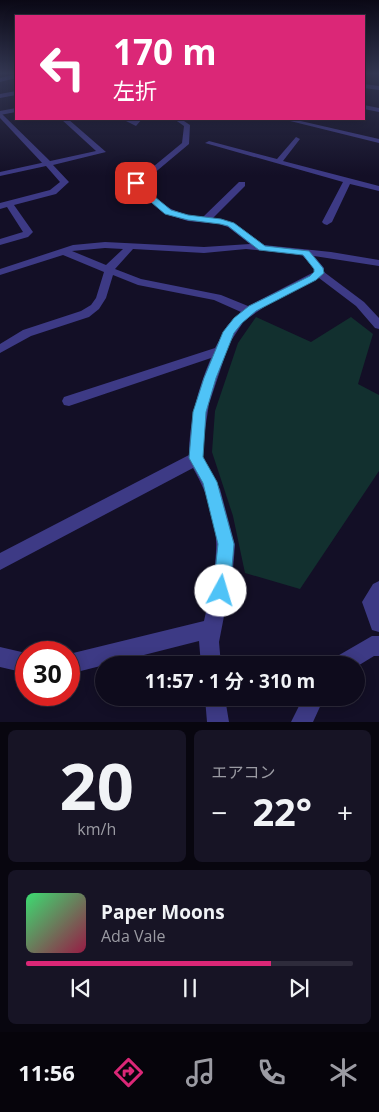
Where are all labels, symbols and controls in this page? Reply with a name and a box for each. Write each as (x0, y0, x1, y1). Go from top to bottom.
text: 170 m (113, 28, 217, 75)
icon: left (30, 35, 95, 100)
text: 左折 (113, 75, 157, 105)
pin (115, 162, 157, 204)
icon: arrive (122, 169, 150, 197)
position arrow (194, 564, 246, 616)
speed limit sign: 30 (15, 641, 80, 706)
text: 11:57 · 1 分 · 310 m (145, 668, 315, 694)
text: 20 (60, 741, 134, 829)
text: エアコン (212, 761, 276, 783)
text: 22° (252, 785, 312, 837)
text: − (212, 793, 228, 831)
text: + (337, 793, 353, 831)
text: km/h (77, 818, 116, 840)
text: Paper Moons (101, 899, 225, 925)
text: Ada Vale (101, 925, 165, 947)
icon: previous (67, 974, 95, 1002)
icon: pause (176, 974, 204, 1002)
icon: next (285, 974, 313, 1002)
icon: directions (111, 1055, 146, 1090)
icon: music (183, 1055, 218, 1090)
icon: phone (254, 1055, 289, 1090)
icon: climate (326, 1055, 361, 1090)
text: 11:56 (18, 1057, 75, 1087)

